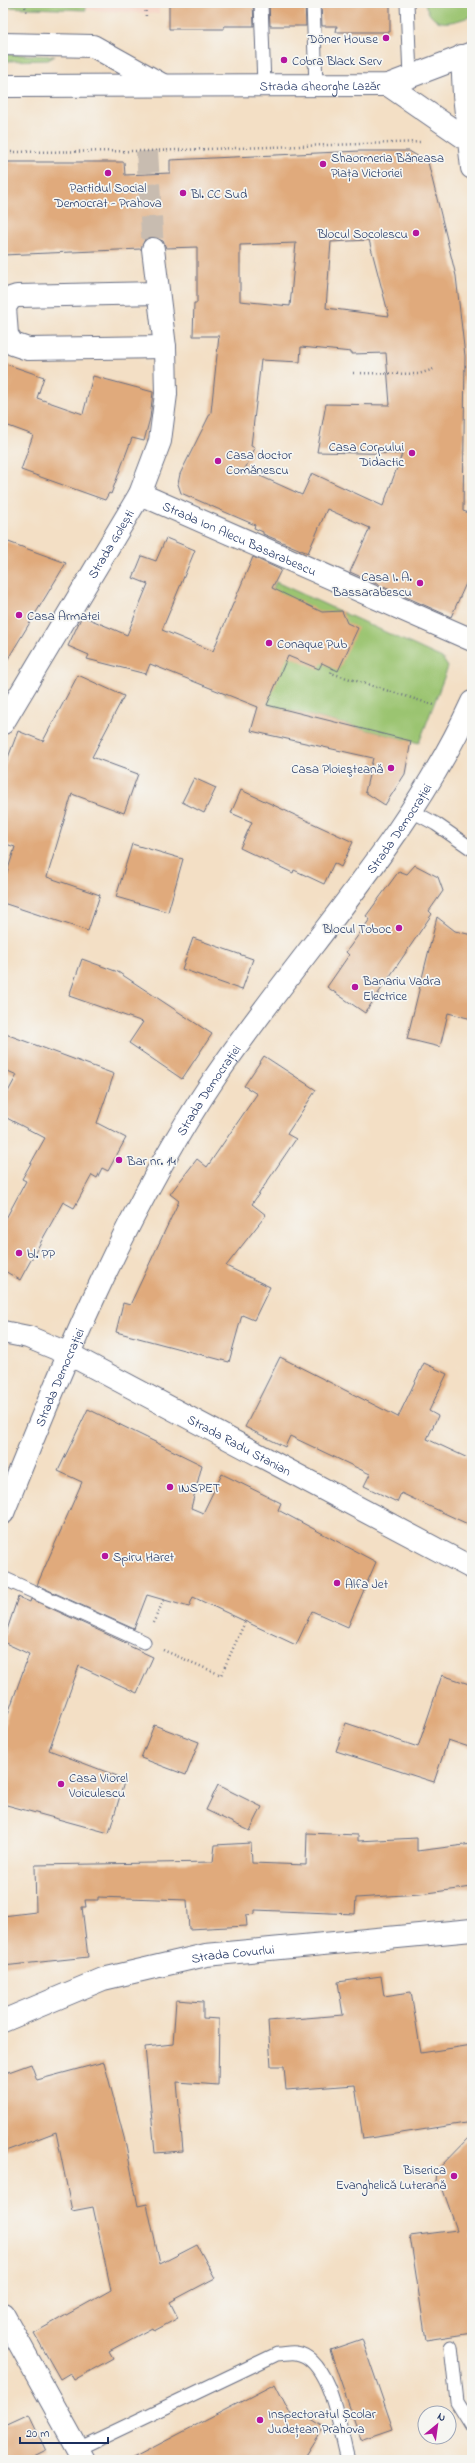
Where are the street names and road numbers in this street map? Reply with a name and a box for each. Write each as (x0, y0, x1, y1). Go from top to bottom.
street label: Strada Gheorghe Lazăr (260, 77, 381, 97)
street label: Strada Ion Alecu Basarabescu (159, 497, 319, 581)
street label: Strada Golești (84, 506, 140, 582)
street label: Strada Democrației (362, 780, 437, 878)
street label: Strada Democrației (172, 1041, 246, 1140)
street label: Strada Democrației (31, 1325, 90, 1430)
street label: Strada Radu Stanian (183, 1410, 294, 1481)
street label: Strada Covurlui (190, 1941, 275, 1969)

